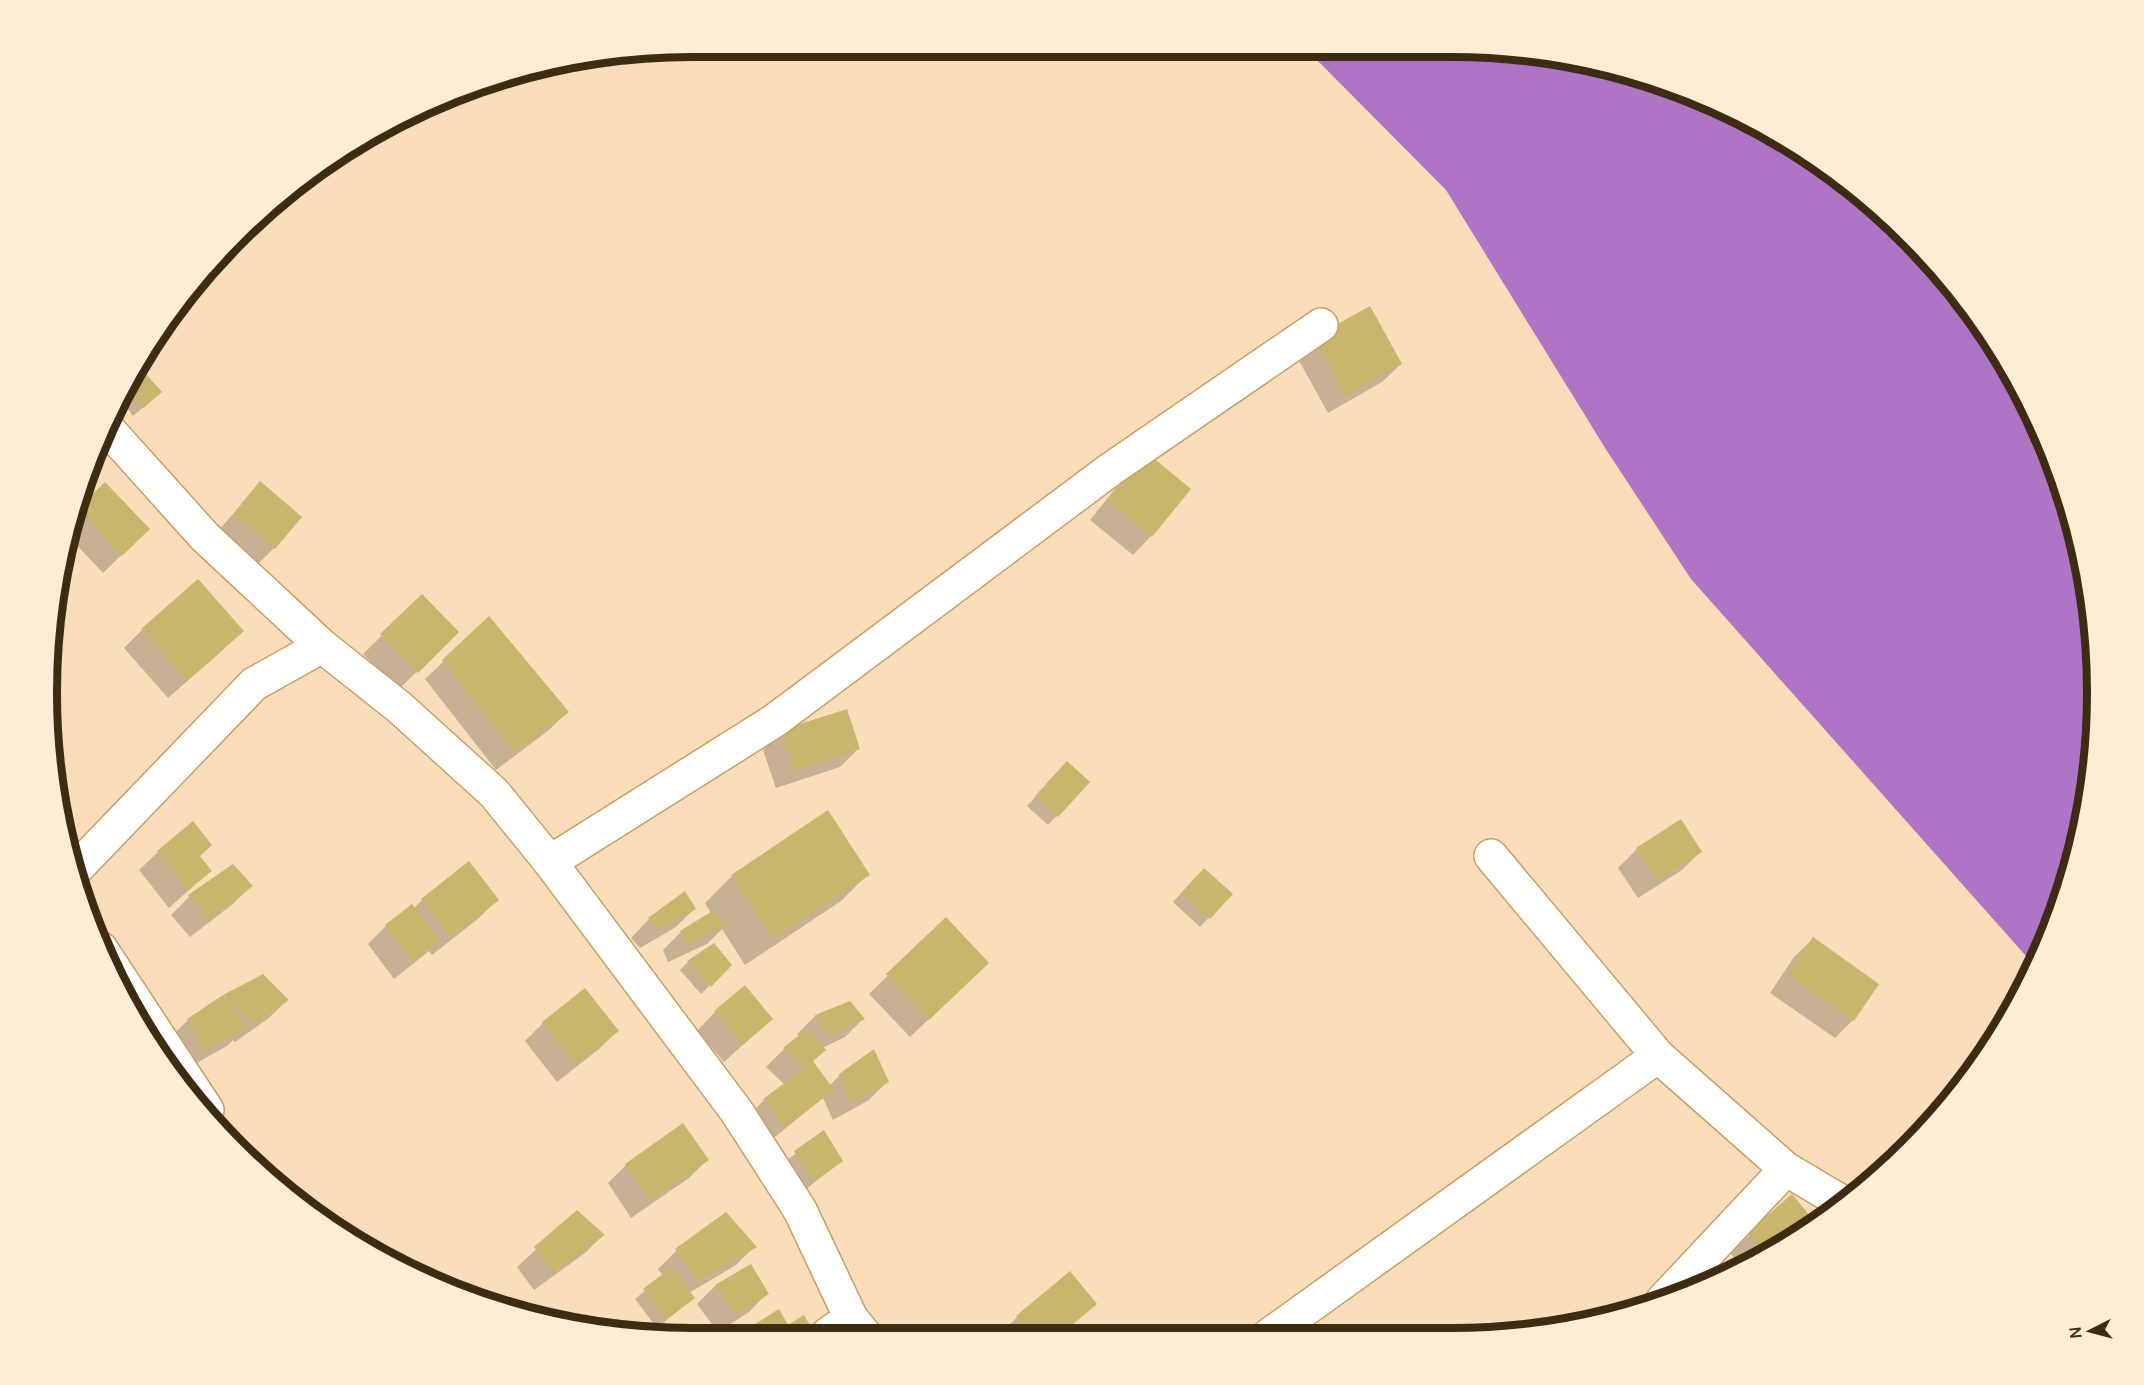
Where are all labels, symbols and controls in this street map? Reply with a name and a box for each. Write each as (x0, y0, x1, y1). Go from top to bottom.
north arrow (2060, 1301, 2120, 1361)
text: N (2064, 1326, 2087, 1339)

